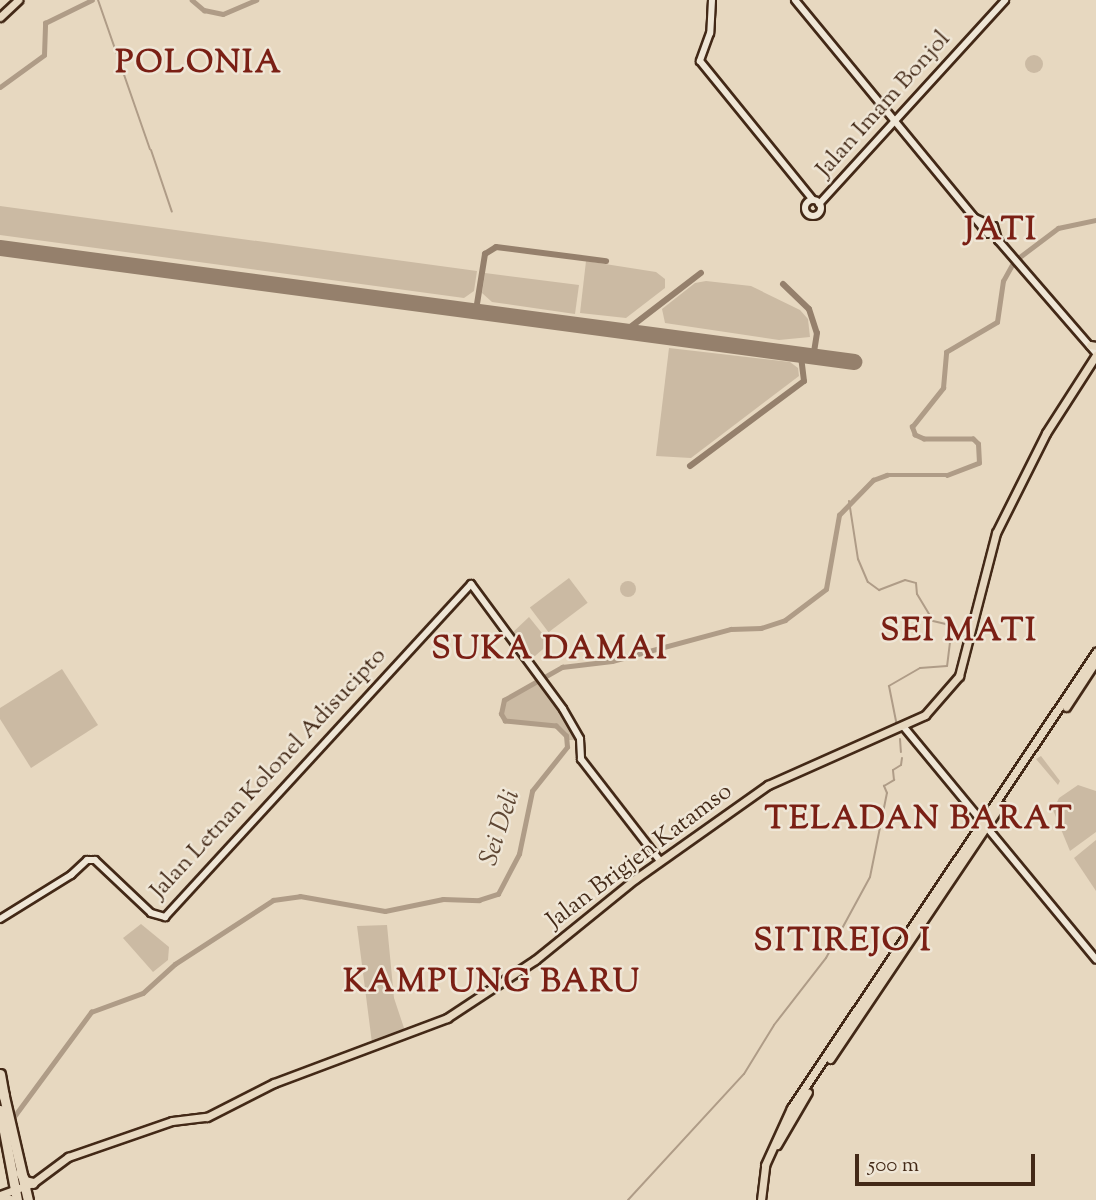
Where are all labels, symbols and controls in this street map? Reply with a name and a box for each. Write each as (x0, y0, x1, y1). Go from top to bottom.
street label: Jalan Imam Bonjol (811, 26, 957, 184)
district label: POLONIA (116, 45, 282, 83)
district label: JATI (965, 212, 1037, 250)
district label: SEI MATI (881, 613, 1037, 651)
district label: SUKA DAMAI (433, 631, 667, 669)
street label: Jalan Letnan Kolonel Adisucipto (145, 642, 393, 906)
street label: Jalan Brigjen Katamso (542, 778, 738, 936)
water label: Sei Deli (474, 786, 528, 870)
district label: TELADAN BARAT (766, 801, 1072, 839)
district label: SITIREJO I (755, 923, 931, 961)
district label: KAMPUNG BARU (345, 964, 639, 1002)
scale bar (858, 1140, 1038, 1184)
text: 500 m (868, 1151, 919, 1181)

